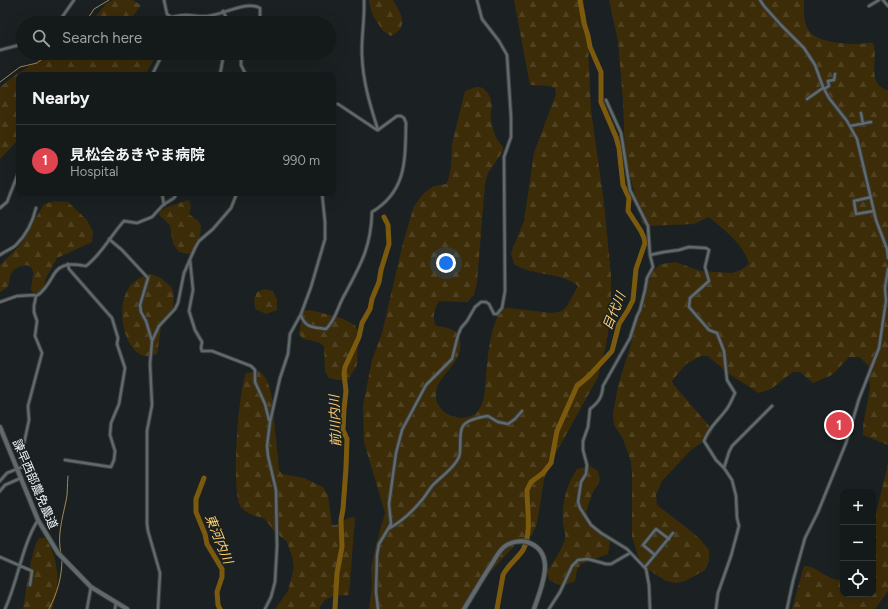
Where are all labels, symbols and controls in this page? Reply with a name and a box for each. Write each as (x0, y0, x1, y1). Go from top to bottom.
search box (16, 16, 336, 60)
icon: search (30, 27, 52, 49)
text: Search here (62, 29, 142, 47)
text: Nearby (32, 88, 90, 108)
text: 見松会あきやま病院 (70, 146, 205, 164)
text: 1 (42, 153, 48, 168)
text: 990 m (283, 153, 320, 168)
text: Hospital (70, 164, 118, 179)
your location (436, 253, 456, 273)
water label: 目代川 (600, 288, 629, 332)
water label: 前川内川 (327, 393, 343, 447)
pin: 1 (826, 410, 852, 440)
street label: 諫早西部農免農道 (10, 437, 60, 531)
map controls (840, 489, 876, 597)
button: + (840, 489, 876, 525)
water label: 東河内川 (202, 512, 236, 568)
button: − (840, 525, 876, 561)
button: locate (840, 561, 876, 597)

